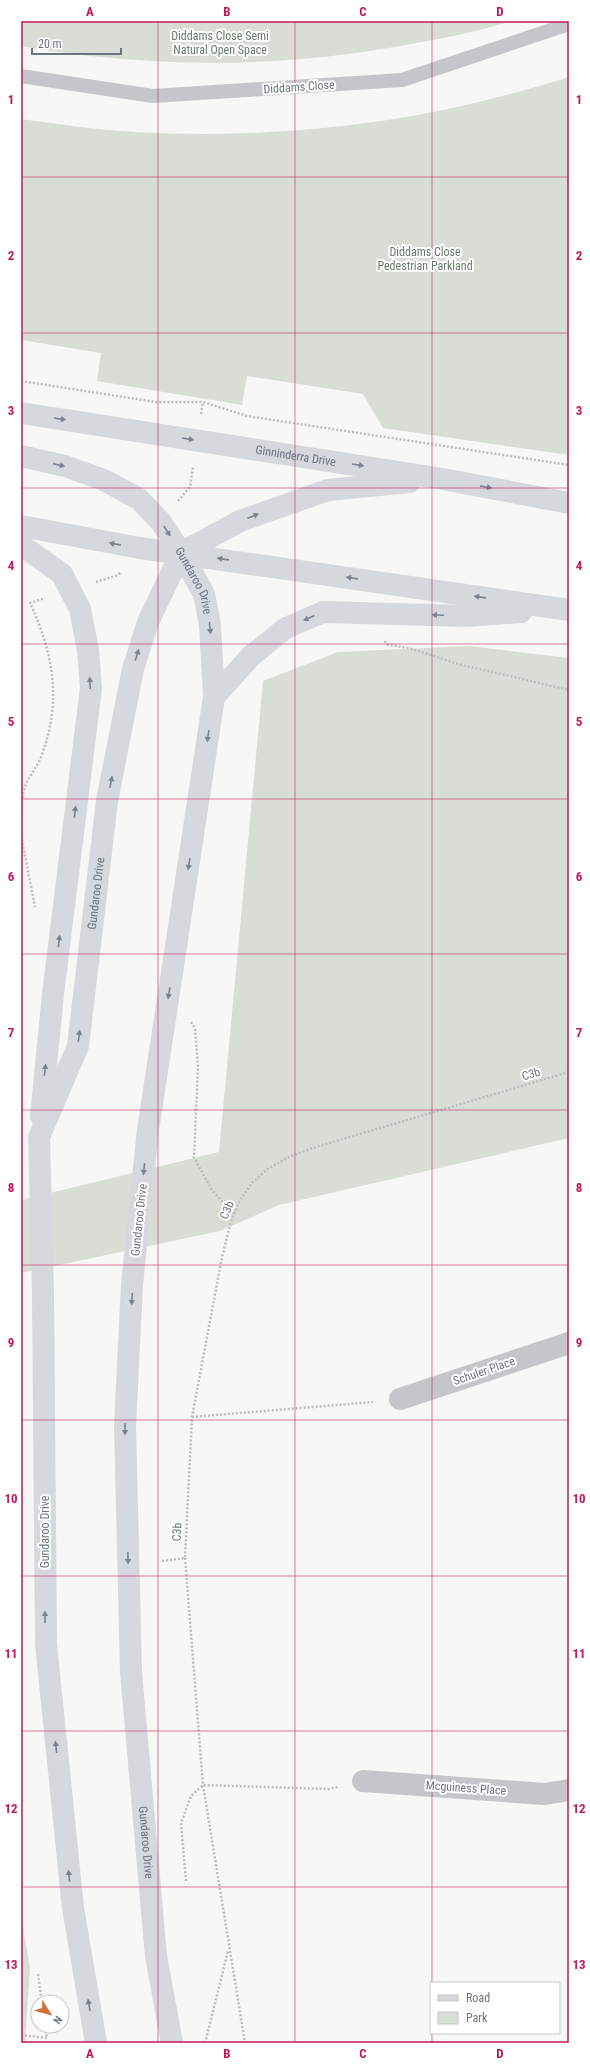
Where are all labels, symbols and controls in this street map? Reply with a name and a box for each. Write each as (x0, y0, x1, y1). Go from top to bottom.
text: A (86, 4, 94, 19)
text: B (223, 4, 231, 19)
text: C (359, 4, 367, 19)
text: D (496, 4, 504, 19)
park label: Diddams Close Semi Natural Open Space (171, 29, 269, 57)
scale bar (32, 30, 121, 56)
text: 20 m (38, 37, 62, 51)
street label: Diddams Close (263, 78, 335, 96)
text: 1 (8, 92, 14, 107)
text: 1 (576, 92, 582, 107)
park label: Diddams Close Pedestrian Parkland (377, 245, 473, 273)
text: 2 (8, 248, 15, 263)
text: 2 (576, 248, 583, 263)
text: 3 (8, 403, 14, 418)
text: 3 (576, 403, 582, 418)
one-way arrow (53, 416, 66, 422)
one-way arrow (182, 436, 194, 442)
street label: Ginninderra Drive (254, 443, 337, 469)
one-way arrow (53, 462, 65, 468)
one-way arrow (352, 463, 364, 469)
one-way arrow (480, 484, 492, 490)
one-way arrow (248, 513, 260, 519)
one-way arrow (163, 526, 171, 536)
one-way arrow (109, 540, 121, 546)
street label: Gundaroo Drive (172, 545, 215, 616)
one-way arrow (217, 556, 229, 562)
text: 4 (8, 558, 15, 573)
text: 4 (576, 558, 583, 573)
one-way arrow (346, 575, 358, 581)
one-way arrow (474, 594, 486, 600)
one-way arrow (432, 612, 444, 619)
one-way arrow (304, 615, 315, 621)
one-way arrow (207, 622, 213, 634)
one-way arrow (134, 648, 140, 660)
one-way arrow (87, 677, 94, 689)
text: 5 (8, 714, 15, 729)
text: 5 (576, 714, 583, 729)
one-way arrow (205, 730, 211, 742)
one-way arrow (109, 776, 115, 788)
one-way arrow (72, 806, 78, 818)
street label: Gundaroo Drive (85, 856, 107, 930)
one-way arrow (185, 858, 191, 870)
text: 6 (8, 869, 15, 884)
text: 6 (576, 869, 583, 884)
one-way arrow (56, 935, 62, 947)
one-way arrow (166, 987, 172, 999)
text: 7 (8, 1025, 15, 1040)
text: 7 (576, 1025, 583, 1040)
one-way arrow (76, 1030, 82, 1042)
one-way arrow (42, 1064, 49, 1076)
street label: C3b (520, 1065, 542, 1083)
one-way arrow (140, 1163, 147, 1175)
text: 8 (8, 1180, 14, 1195)
text: 8 (576, 1180, 582, 1195)
street label: Gundaroo Drive (128, 1183, 150, 1257)
street label: C3b (217, 1199, 237, 1221)
one-way arrow (128, 1293, 135, 1305)
text: 9 (8, 1335, 14, 1350)
text: 9 (576, 1335, 582, 1350)
street label: Schuler Place (451, 1354, 517, 1388)
one-way arrow (122, 1423, 128, 1436)
text: 10 (4, 1491, 18, 1506)
text: 10 (572, 1491, 586, 1506)
street label: Gundaroo Drive (38, 1495, 52, 1568)
street label: C3b (170, 1522, 184, 1542)
one-way arrow (125, 1552, 131, 1565)
one-way arrow (42, 1611, 49, 1623)
text: 11 (4, 1646, 18, 1661)
text: 11 (572, 1646, 586, 1661)
one-way arrow (53, 1741, 59, 1753)
street label: Mcguiness Place (425, 1778, 507, 1798)
text: 12 (4, 1801, 18, 1816)
text: 12 (572, 1801, 586, 1816)
street label: Gundaroo Drive (136, 1806, 156, 1880)
one-way arrow (66, 1870, 73, 1882)
text: 13 (4, 1957, 18, 1972)
text: 13 (572, 1957, 586, 1972)
legend (430, 1982, 560, 2034)
text: Road (466, 1991, 490, 2005)
north arrow (30, 1994, 70, 2034)
one-way arrow (86, 1998, 92, 2011)
text: Park (466, 2011, 488, 2025)
text: N (50, 2013, 65, 2027)
text: A (86, 2046, 94, 2061)
text: B (223, 2046, 231, 2061)
text: C (359, 2046, 367, 2061)
text: D (496, 2046, 504, 2061)

